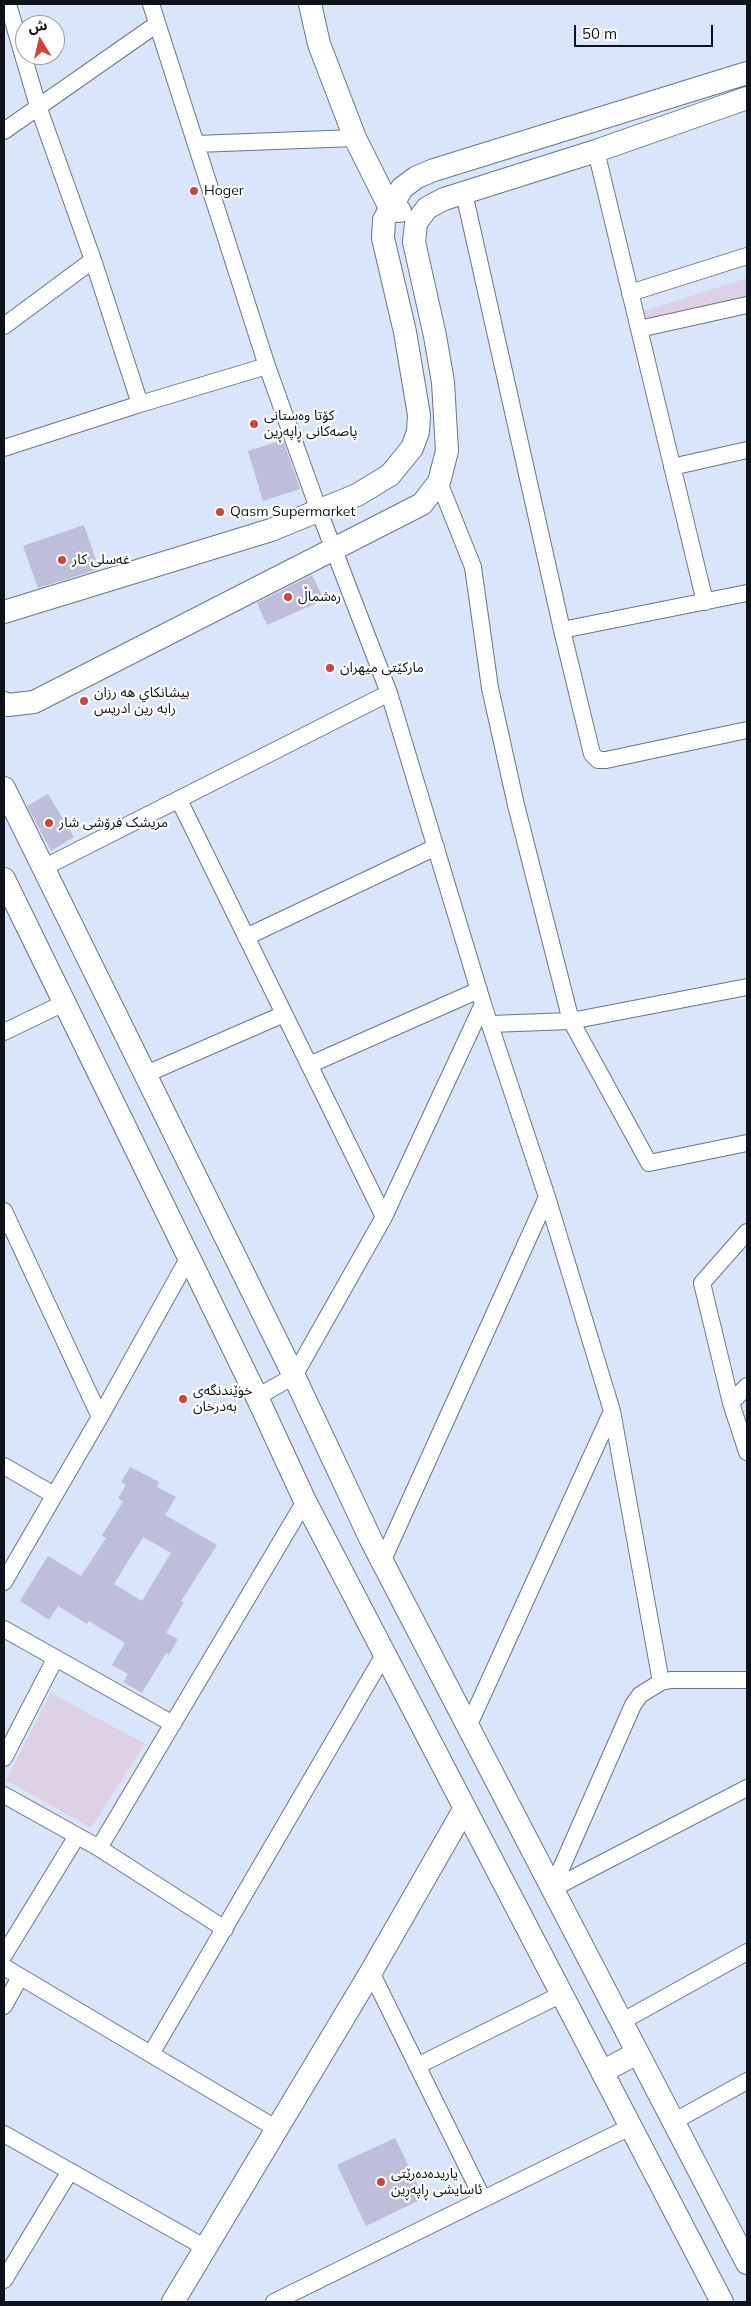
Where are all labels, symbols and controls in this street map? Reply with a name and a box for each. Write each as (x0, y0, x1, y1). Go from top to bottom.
north arrow (15, 15, 65, 65)
scale bar (576, 15, 715, 47)
text: ش (27, 16, 49, 37)
text: 50 m (582, 24, 617, 43)
place label: Hoger (204, 183, 244, 199)
marker: Hoger (188, 185, 200, 197)
place label: كۆتا وەستانی پاصەکانی ڕاپەڕین (264, 408, 358, 441)
marker: كۆتا وەستانی پاصەکانی ڕاپەڕین (248, 418, 260, 430)
place label: Qasm Supermarket (230, 504, 355, 520)
marker: Qasm Supermarket (214, 506, 226, 518)
place label: غەسلی کار (72, 552, 130, 568)
marker: غەسلی کار (56, 554, 68, 566)
place label: رەشماڵ (298, 589, 341, 605)
marker: رەشماڵ (282, 591, 294, 603)
place label: مارکێتی میهران (340, 660, 424, 676)
marker: مارکێتی میهران (324, 662, 336, 674)
place label: بيشانكاي هه رزان رابه رين ادريس (94, 685, 190, 718)
marker: بيشانكاي هه رزان رابه رين ادريس (78, 695, 90, 707)
place label: مریشک فرۆشی شار (59, 815, 168, 831)
marker: مریشک فرۆشی شار (43, 817, 55, 829)
place label: خوێندنگەی بەدرخان (193, 1383, 253, 1415)
marker: خوێندنگەی بەدرخان (177, 1393, 189, 1405)
place label: یاریدەدەرێتی ئاسایشی ڕاپەڕین (391, 2166, 482, 2198)
marker: یاریدەدەرێتی ئاسایشی ڕاپەڕین (375, 2176, 387, 2188)

